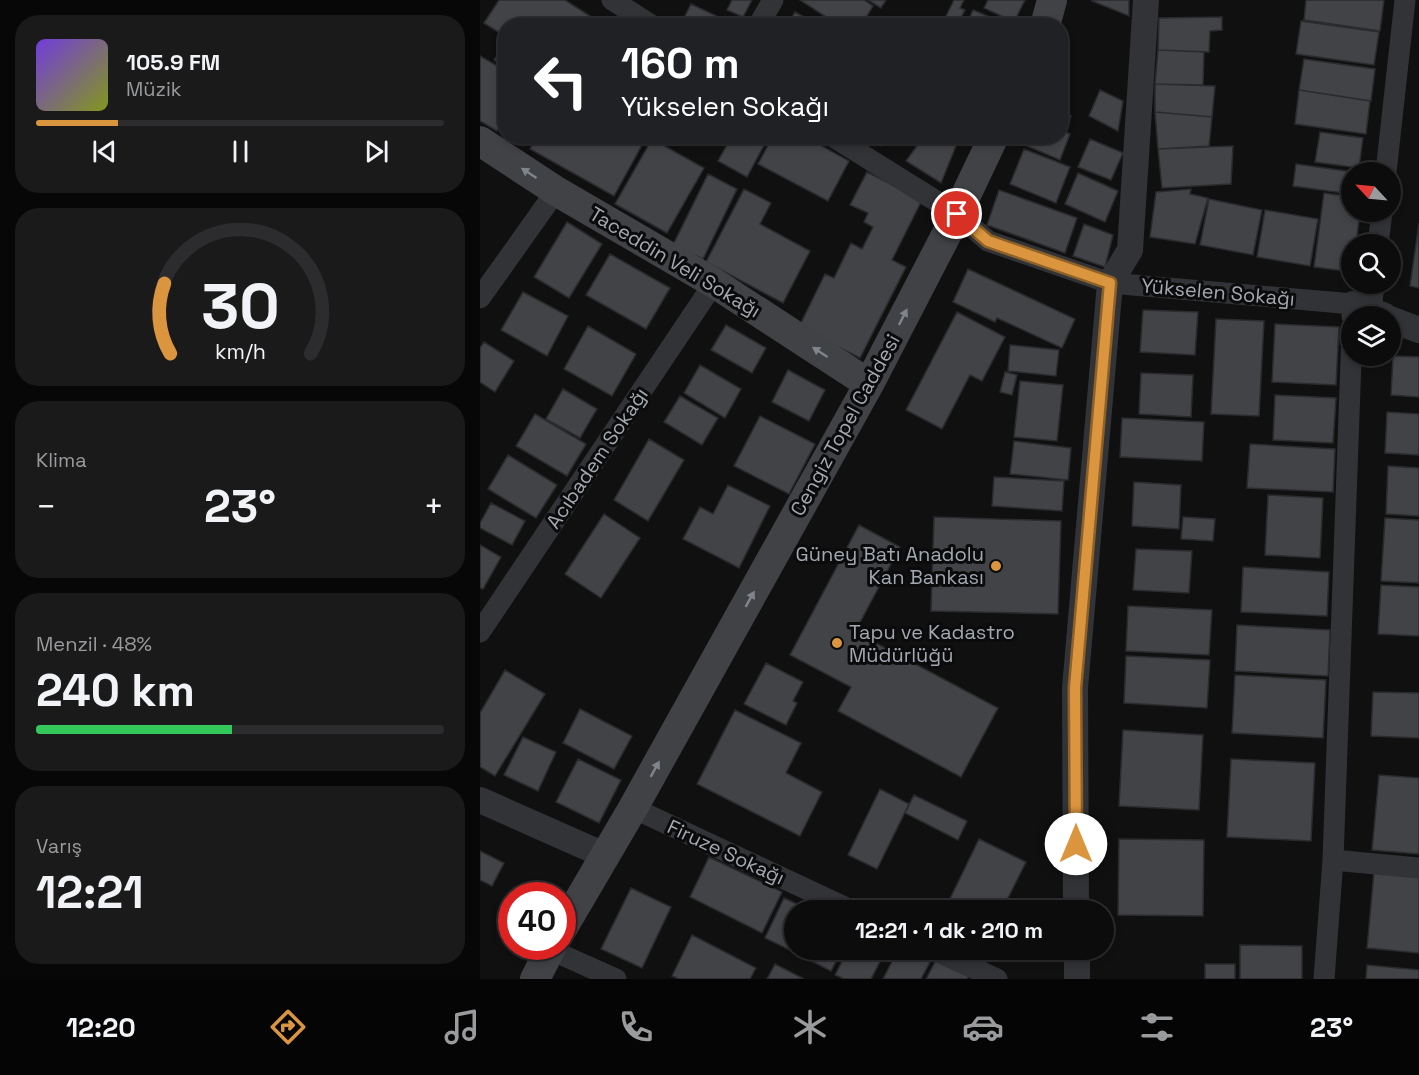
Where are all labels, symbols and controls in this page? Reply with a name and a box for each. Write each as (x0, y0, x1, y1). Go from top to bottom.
text: 160 m (621, 37, 740, 90)
icon: left (522, 42, 600, 120)
text: 105.9 FM (126, 48, 220, 76)
text: Müzik (126, 76, 182, 102)
text: Yükselen Sokağı (621, 89, 829, 124)
icon: previous (88, 135, 121, 168)
icon: pause (224, 135, 257, 168)
icon: next (360, 135, 393, 168)
north arrow (1341, 162, 1401, 222)
map controls (1341, 162, 1401, 366)
one-way arrow (521, 167, 537, 179)
pin (931, 188, 982, 239)
icon: arrive (940, 197, 973, 230)
street label: Taceddin Veli Sokağı (585, 201, 765, 323)
button: search (1341, 234, 1401, 294)
text: 30 (201, 267, 279, 346)
street label: Yükselen Sokağı (1140, 272, 1296, 312)
button: layers (1341, 306, 1401, 366)
one-way arrow (898, 308, 908, 326)
street label: Cengiz Topel Caddesi (784, 330, 906, 520)
text: km/h (214, 338, 266, 365)
one-way arrow (811, 347, 828, 358)
street label: Acıbadem Sokağı (540, 382, 654, 534)
text: Klima (36, 447, 87, 473)
text: 23° (204, 478, 276, 535)
text: − (36, 486, 56, 528)
text: + (424, 486, 444, 528)
place label: Güney Batı Anadolu Kan Bankası (796, 541, 984, 590)
marker: Güney Batı Anadolu Kan Bankası (989, 559, 1003, 573)
one-way arrow (744, 591, 755, 607)
place label: Tapu ve Kadastro Müdürlüğü (849, 619, 1015, 668)
text: Menzil · 48% (36, 631, 152, 657)
marker: Tapu ve Kadastro Müdürlüğü (830, 636, 844, 650)
text: 240 km (36, 662, 195, 719)
one-way arrow (650, 760, 660, 777)
position arrow (1044, 812, 1108, 876)
street label: Firuze Sokağı (663, 813, 789, 891)
text: Varış (36, 833, 82, 859)
text: 12:21 (36, 864, 144, 921)
speed limit sign: 40 (498, 882, 576, 960)
text: 12:21 · 1 dk · 210 m (855, 916, 1043, 944)
icon: directions (267, 1006, 309, 1048)
icon: music (441, 1006, 483, 1048)
icon: phone (615, 1006, 657, 1048)
icon: climate (789, 1006, 831, 1048)
icon: car (962, 1006, 1004, 1048)
icon: filters (1136, 1006, 1178, 1048)
text: 12:20 (66, 1010, 136, 1045)
text: 23° (1310, 1010, 1353, 1045)

